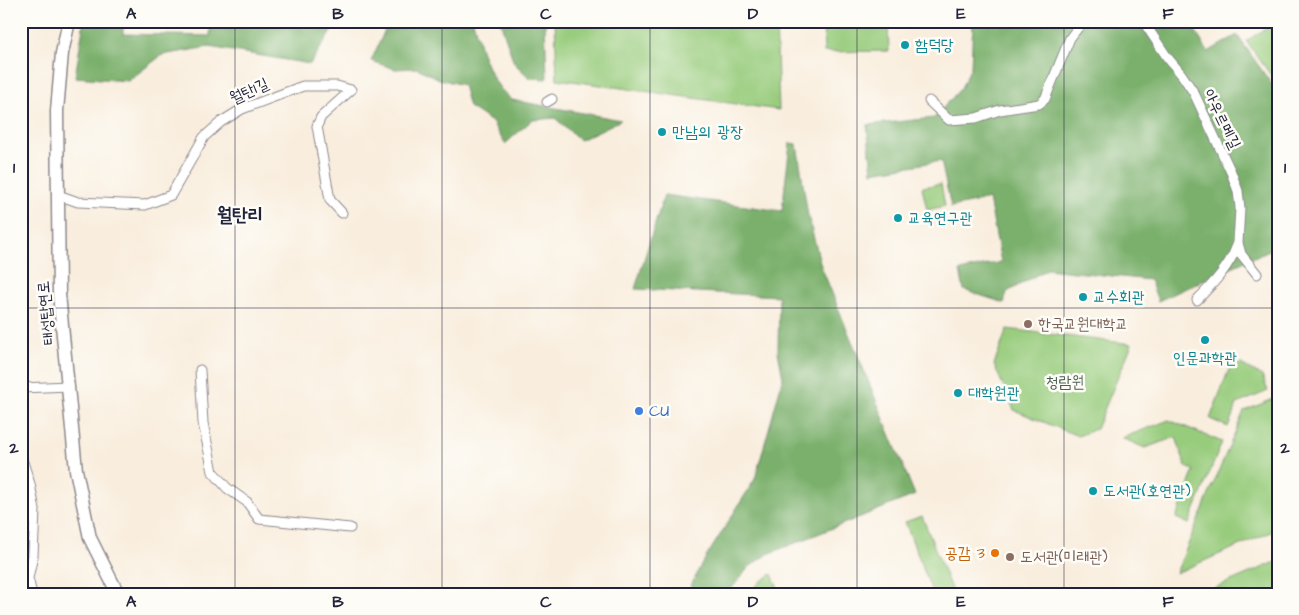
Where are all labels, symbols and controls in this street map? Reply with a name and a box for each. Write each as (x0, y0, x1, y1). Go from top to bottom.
text: A (126, 3, 137, 25)
text: B (332, 3, 344, 25)
text: C (540, 3, 552, 25)
text: D (748, 3, 759, 25)
text: E (956, 3, 966, 25)
text: F (1162, 3, 1174, 25)
place label: 함덕당 (915, 34, 954, 56)
marker: 함덕당 (899, 39, 911, 51)
street label: 월탄1길 (226, 72, 272, 110)
street label: 아우르메길 (1198, 85, 1246, 153)
place label: 만남의 광장 (672, 121, 743, 143)
marker: 만남의 광장 (656, 126, 668, 138)
text: 1 (13, 157, 16, 179)
text: 1 (1284, 157, 1287, 179)
district label: 월탄리 (217, 202, 263, 229)
place label: 교육연구관 (908, 207, 973, 229)
marker: 교육연구관 (892, 212, 904, 224)
street label: 태성탑연로 (32, 280, 60, 346)
place label: 교수회관 (1093, 286, 1145, 308)
marker: 교수회관 (1077, 291, 1089, 303)
place label: 한국교원대학교 (1038, 313, 1128, 335)
marker: 한국교원대학교 (1022, 318, 1034, 330)
marker: 인문과학관 (1199, 334, 1211, 346)
place label: 인문과학관 (1173, 347, 1237, 369)
park label: 청람원 (1046, 371, 1084, 393)
place label: 대학원관 (968, 382, 1020, 404)
marker: 대학원관 (952, 387, 964, 399)
place label: CU (649, 400, 669, 422)
marker: CU (633, 405, 645, 417)
text: 2 (8, 437, 19, 459)
text: 2 (1279, 437, 1290, 459)
place label: 도서관(호연관) (1103, 480, 1191, 502)
marker: 도서관(호연관) (1087, 485, 1099, 497)
place label: 공감 3 (945, 542, 985, 564)
place label: 도서관(미래관) (1020, 546, 1108, 568)
marker: 공감 3 (989, 547, 1001, 559)
marker: 도서관(미래관) (1004, 551, 1016, 563)
text: A (126, 591, 137, 613)
text: B (332, 591, 344, 613)
text: C (540, 591, 552, 613)
text: D (748, 591, 759, 613)
text: E (956, 591, 966, 613)
text: F (1162, 591, 1174, 613)

